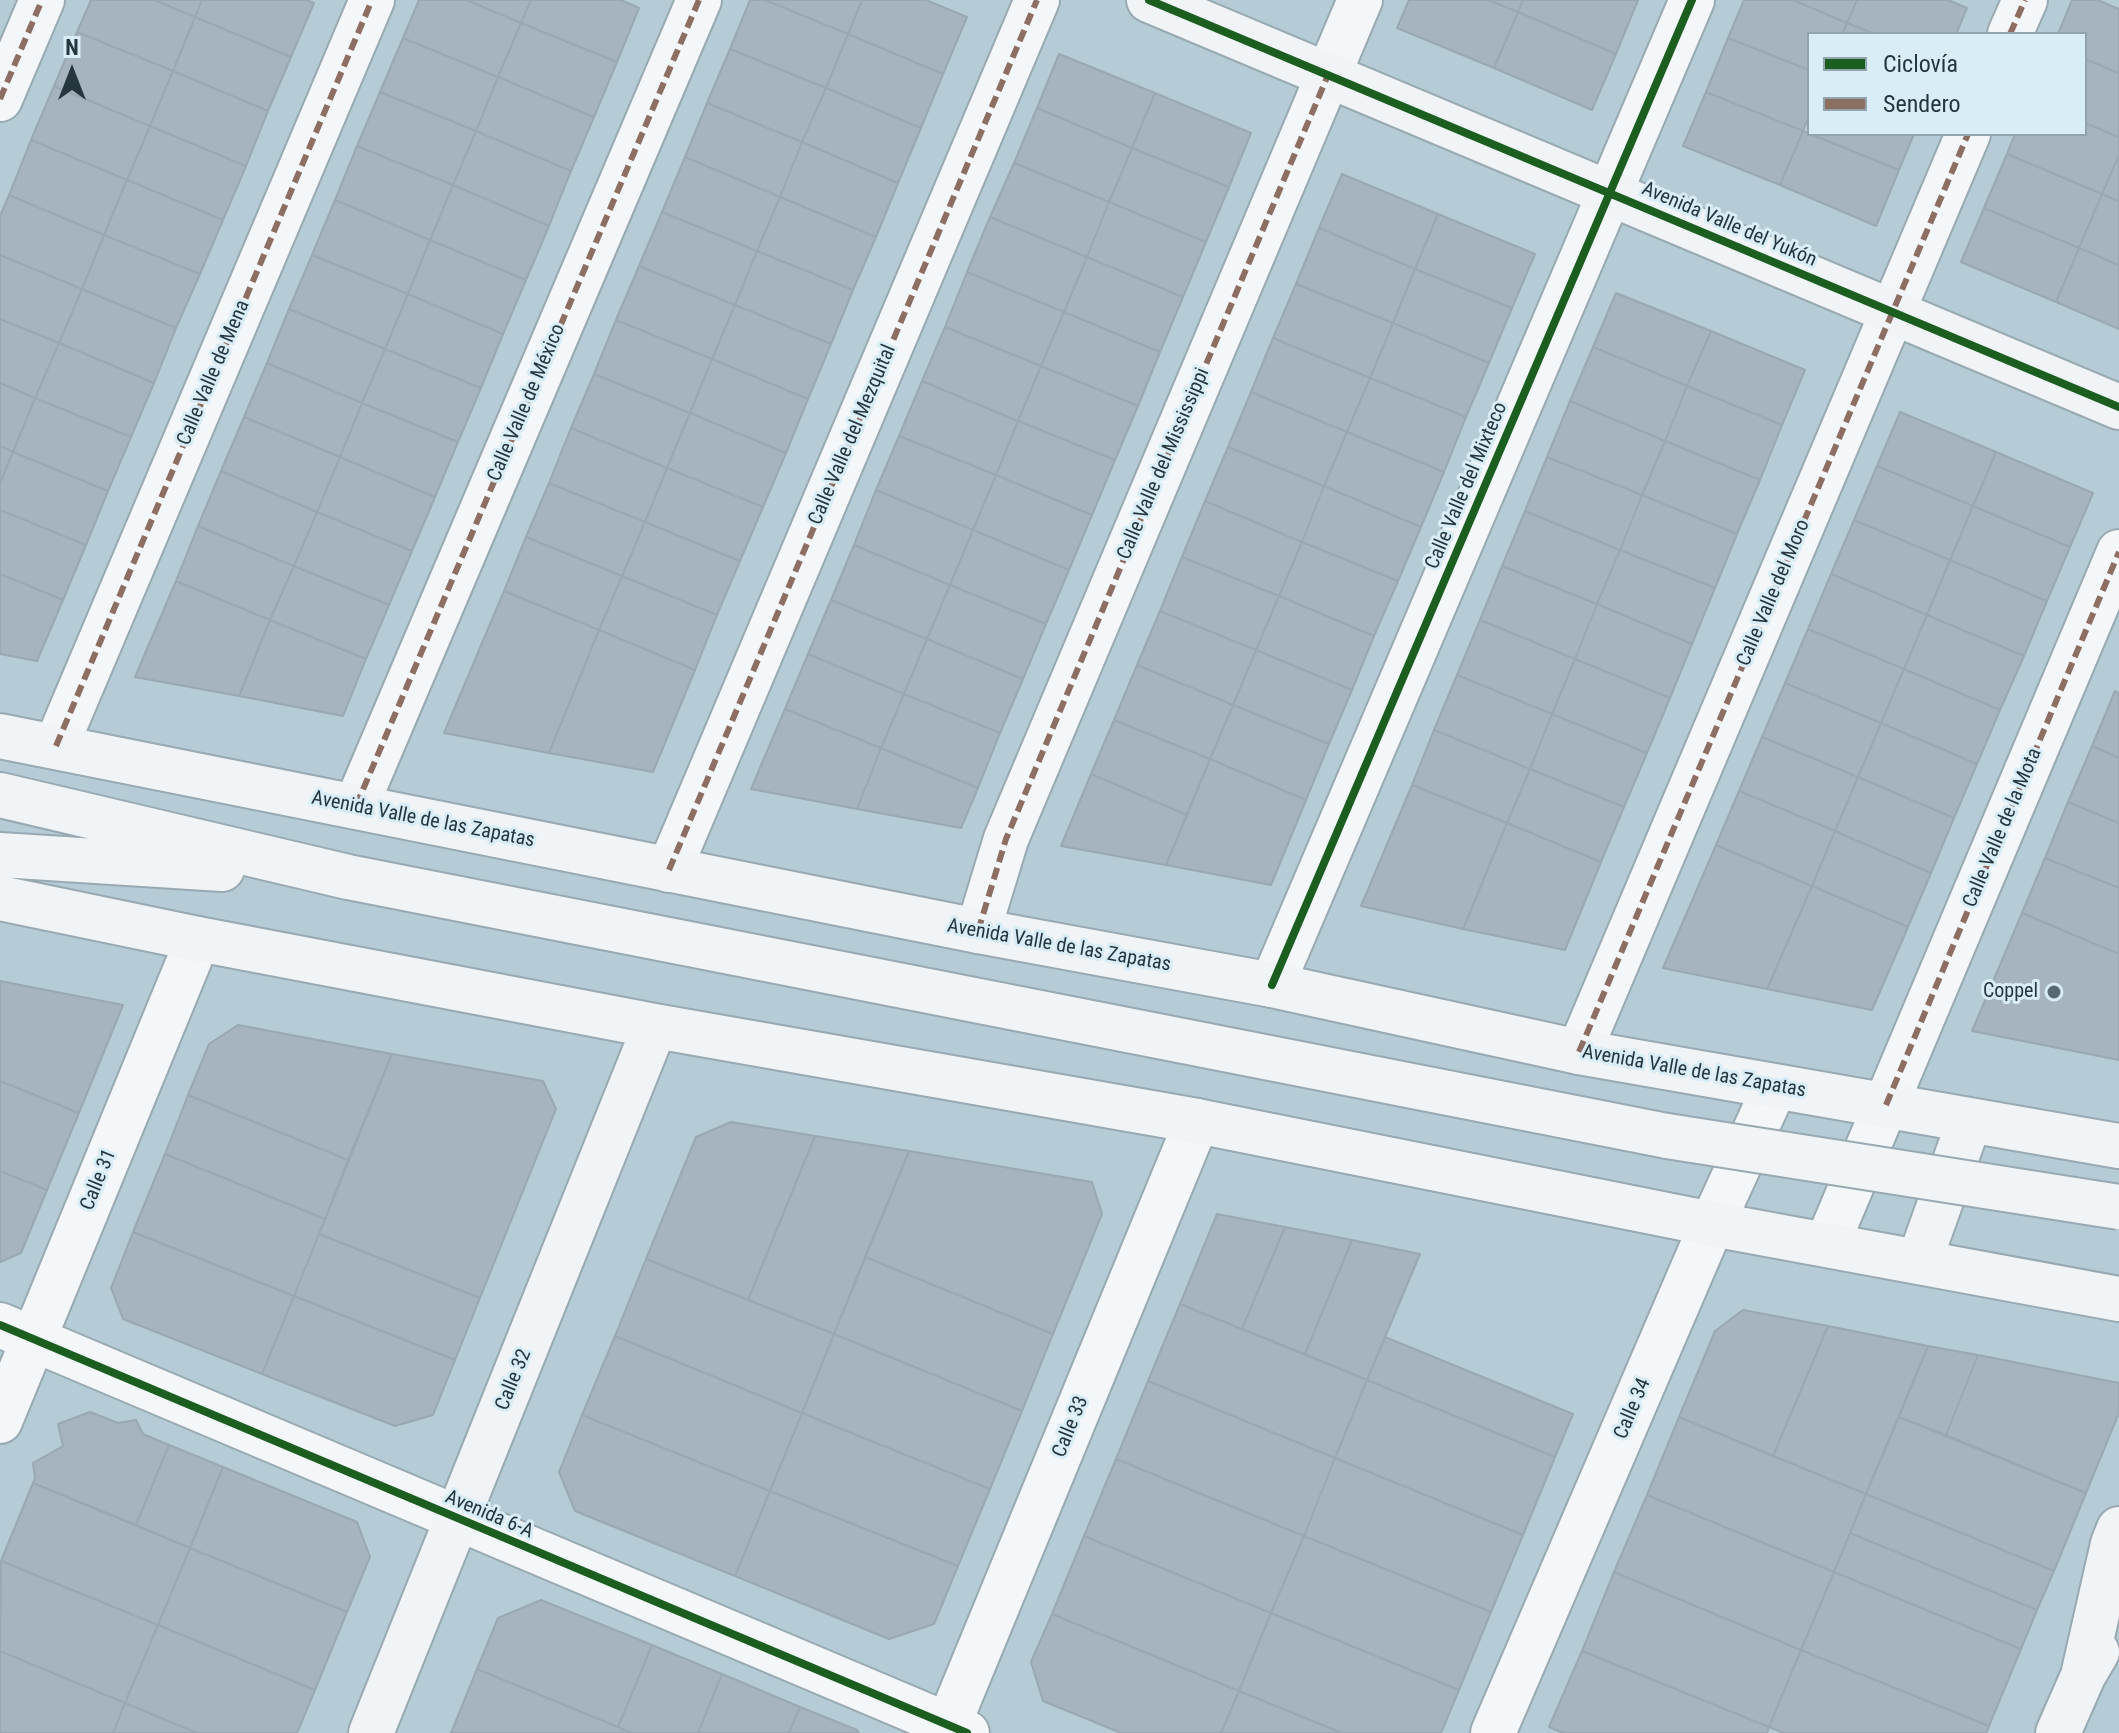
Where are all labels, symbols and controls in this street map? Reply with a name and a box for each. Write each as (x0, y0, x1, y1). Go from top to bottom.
north arrow (32, 32, 112, 112)
legend (1807, 32, 2087, 136)
text: N (65, 35, 79, 60)
text: Ciclovía (1883, 50, 1958, 78)
text: Sendero (1883, 90, 1961, 118)
street label: Avenida Valle del Yukón (1638, 177, 1820, 273)
street label: Calle Valle de Mena (173, 297, 255, 449)
street label: Calle Valle de México (483, 321, 571, 485)
street label: Calle Valle del Mezquital (804, 341, 902, 529)
street label: Calle Valle del Mississippi (1113, 365, 1215, 563)
street label: Calle Valle del Mixteco (1421, 399, 1513, 573)
street label: Calle Valle del Moro (1732, 516, 1816, 670)
street label: Calle Valle de la Mota (1959, 745, 2047, 911)
street label: Avenida Valle de las Zapatas (310, 787, 536, 853)
street label: Avenida Valle de las Zapatas (945, 915, 1173, 977)
place label: Coppel (1983, 980, 2038, 1004)
marker: Coppel (2045, 983, 2063, 1001)
street label: Avenida Valle de las Zapatas (1580, 1041, 1808, 1103)
street label: Calle 31 (76, 1146, 122, 1214)
street label: Calle 32 (491, 1346, 537, 1414)
street label: Calle 34 (1609, 1375, 1657, 1443)
street label: Calle 33 (1048, 1393, 1094, 1461)
street label: Avenida 6-A (441, 1486, 537, 1544)

